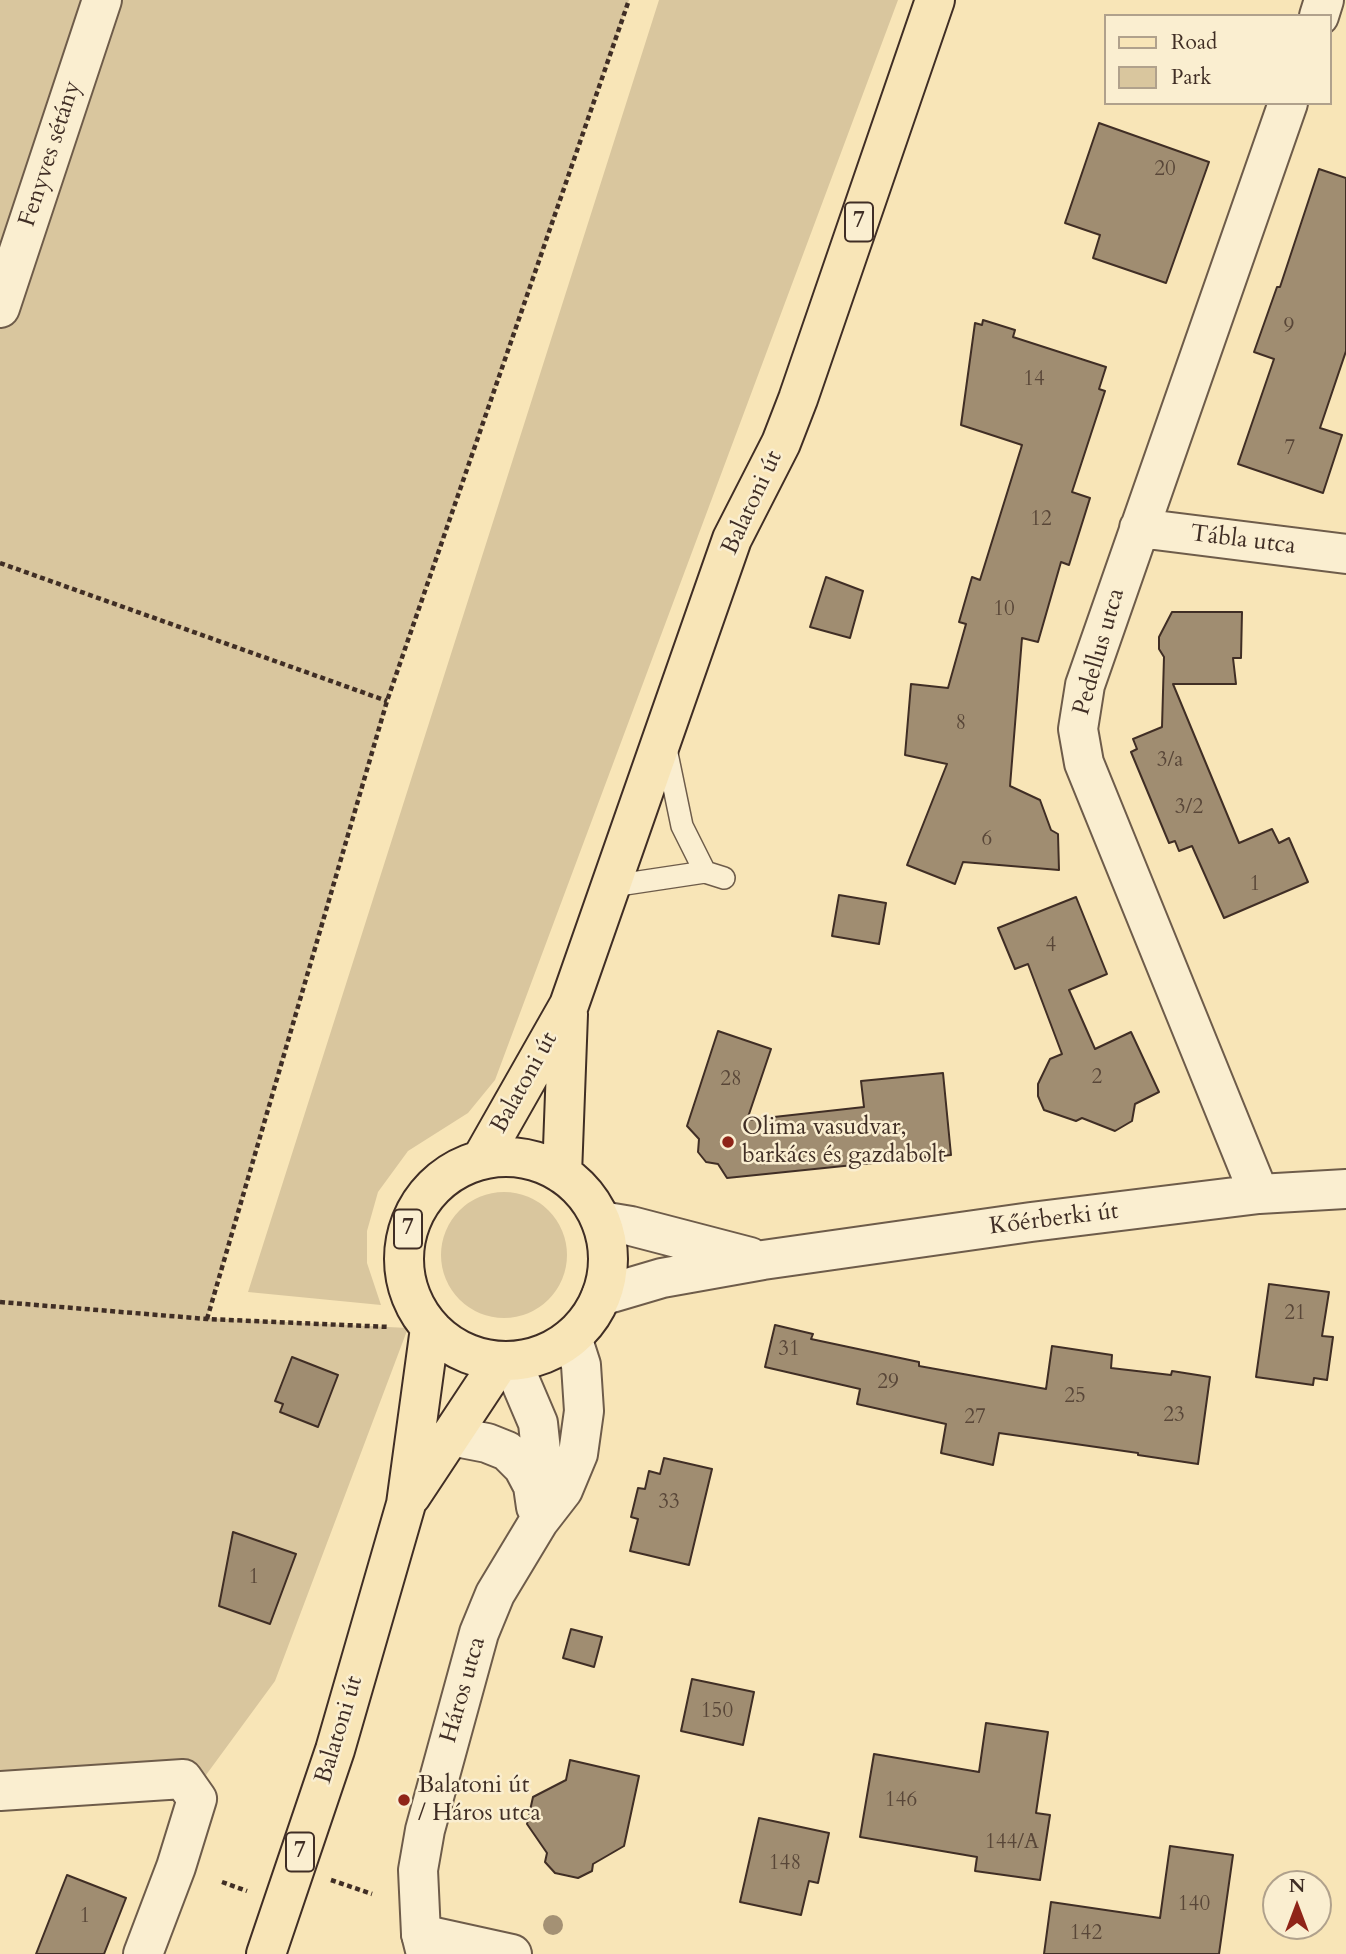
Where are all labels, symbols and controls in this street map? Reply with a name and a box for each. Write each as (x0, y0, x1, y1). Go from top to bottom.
legend (1104, 14, 1332, 105)
text: Road (1171, 28, 1217, 57)
text: Park (1171, 63, 1211, 92)
street label: Fenyves sétány (14, 77, 88, 231)
house number: 20 (1154, 157, 1176, 183)
road number: 7 (845, 202, 873, 242)
house number: 9 (1284, 314, 1294, 340)
house number: 14 (1023, 367, 1045, 393)
house number: 7 (1285, 436, 1295, 462)
street label: Balatoni út (716, 446, 790, 560)
house number: 12 (1030, 507, 1052, 533)
street label: Tábla utca (1189, 520, 1297, 562)
street label: Pedellus utca (1068, 585, 1132, 719)
house number: 10 (993, 597, 1015, 623)
house number: 8 (956, 711, 966, 737)
house number: 3/a (1157, 748, 1183, 774)
house number: 3/2 (1175, 795, 1203, 821)
house number: 6 (982, 827, 992, 853)
house number: 1 (1250, 872, 1260, 898)
house number: 4 (1046, 933, 1056, 959)
street label: Balatoni út (485, 1027, 565, 1139)
house number: 2 (1092, 1065, 1102, 1091)
house number: 28 (720, 1067, 742, 1093)
place label: Olima vasudvar, barkács és gazdabolt (742, 1114, 945, 1170)
marker: Olima vasudvar, barkács és gazdabolt (720, 1134, 736, 1150)
street label: Kőérberki út (988, 1198, 1120, 1242)
road number: 7 (394, 1210, 422, 1248)
house number: 21 (1284, 1301, 1306, 1327)
house number: 31 (778, 1337, 800, 1363)
house number: 29 (877, 1370, 899, 1396)
house number: 25 (1064, 1384, 1086, 1410)
house number: 23 (1163, 1403, 1185, 1429)
house number: 27 (964, 1405, 986, 1431)
house number: 33 (658, 1490, 680, 1516)
house number: 1 (249, 1565, 259, 1591)
street label: Háros utca (435, 1634, 493, 1746)
street label: Balatoni út (310, 1673, 370, 1787)
house number: 150 (701, 1699, 733, 1725)
place label: Balatoni út / Háros utca (418, 1772, 541, 1828)
house number: 146 (885, 1788, 917, 1814)
marker: Balatoni út / Háros utca (396, 1792, 412, 1808)
house number: 144/A (985, 1830, 1039, 1856)
road number: 7 (286, 1832, 314, 1871)
house number: 148 (769, 1851, 801, 1877)
north arrow (1262, 1870, 1332, 1940)
text: N (1289, 1873, 1305, 1899)
house number: 140 (1178, 1892, 1210, 1918)
house number: 1 (80, 1904, 90, 1930)
house number: 142 (1070, 1921, 1102, 1947)

